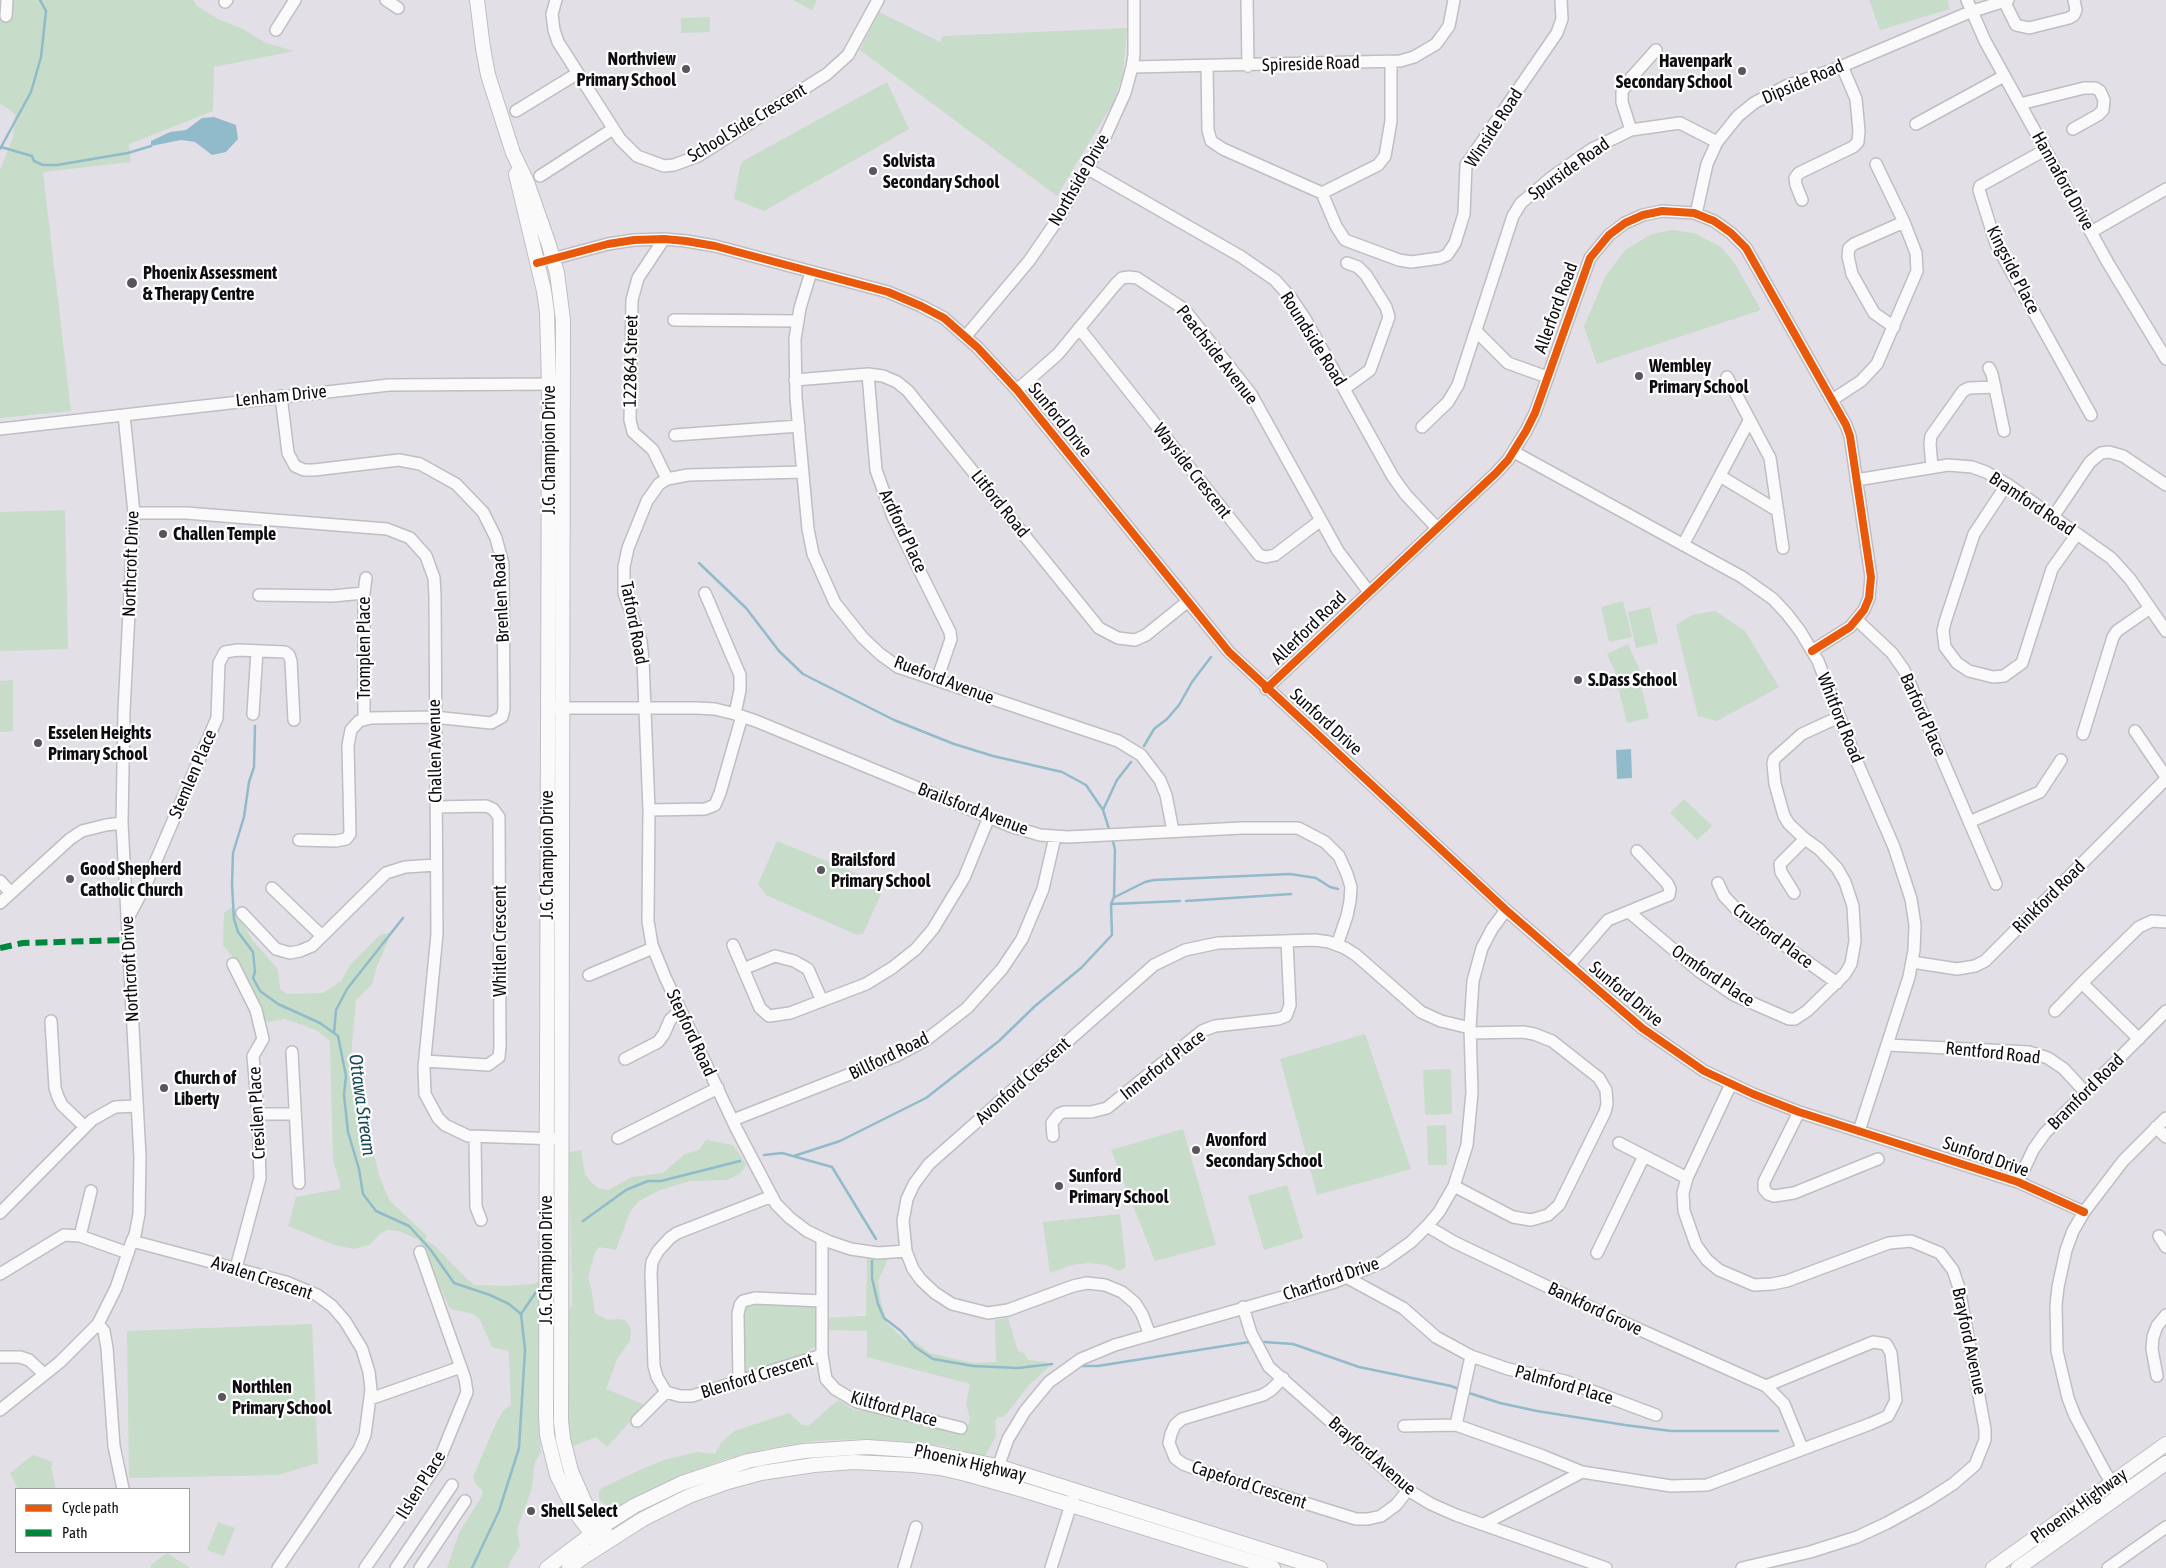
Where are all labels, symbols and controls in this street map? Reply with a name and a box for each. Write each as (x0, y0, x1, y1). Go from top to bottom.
place label: Northview Primary School (577, 48, 676, 90)
place label: Havenpark Secondary School (1616, 50, 1732, 92)
street label: Spireside Road (1262, 52, 1360, 76)
street label: Dipside Road (1759, 55, 1847, 109)
marker: Northview Primary School (680, 63, 692, 75)
marker: Havenpark Secondary School (1736, 65, 1748, 77)
street label: School Side Crescent (684, 79, 810, 167)
street label: Winside Road (1460, 84, 1528, 172)
street label: Hannaford Drive (2027, 128, 2099, 234)
street label: Northside Drive (1044, 130, 1114, 230)
street label: Spurside Road (1524, 133, 1614, 205)
place label: Solvista Secondary School (883, 150, 999, 192)
marker: Solvista Secondary School (867, 165, 879, 177)
street label: Kingside Place (1982, 222, 2044, 318)
street label: Allerford Road (1530, 259, 1582, 357)
place label: Phoenix Assessment & Therapy Centre (143, 262, 277, 304)
marker: Phoenix Assessment & Therapy Centre (125, 276, 139, 290)
street label: Roundside Road (1275, 288, 1351, 390)
street label: Peachside Avenue (1172, 301, 1262, 409)
street label: 122864 Street (619, 314, 643, 408)
place label: Wembley Primary School (1649, 355, 1748, 398)
marker: Wembley Primary School (1633, 370, 1645, 382)
street label: Sunford Drive (1023, 378, 1097, 462)
street label: Lenham Drive (234, 380, 328, 412)
street label: J.G. Champion Drive (538, 385, 560, 515)
street label: Wayside Crescent (1148, 419, 1236, 523)
street label: Litford Road (966, 466, 1034, 542)
street label: Bramford Road (1985, 467, 2079, 541)
street label: Ardford Place (874, 486, 932, 576)
street label: Northcroft Drive (118, 511, 144, 617)
place label: Challen Temple (173, 523, 276, 545)
marker: Challen Temple (157, 528, 169, 540)
street label: Brenlen Road (488, 553, 514, 643)
street label: Tatford Road (615, 580, 653, 666)
street label: Allerford Road (1267, 587, 1351, 669)
street label: Tromplen Place (353, 597, 375, 699)
street label: Rueford Avenue (891, 651, 997, 709)
place label: S.Dass School (1588, 669, 1677, 691)
street label: Whitford Road (1812, 670, 1868, 766)
street label: Barford Place (1895, 670, 1951, 760)
marker: S.Dass School (1572, 674, 1584, 686)
street label: Sunford Drive (1285, 684, 1367, 760)
street label: Challen Avenue (423, 699, 447, 803)
place label: Esselen Heights Primary School (48, 722, 151, 764)
street label: Stemlen Place (165, 726, 221, 822)
marker: Esselen Heights Primary School (32, 737, 44, 749)
street label: Brailsford Avenue (915, 778, 1031, 840)
street label: J.G. Champion Drive (536, 790, 558, 920)
place label: Brailsford Primary School (831, 849, 930, 892)
street label: Rinkford Road (2008, 856, 2090, 938)
place label: Good Shepherd Catholic Church (80, 858, 183, 901)
marker: Brailsford Primary School (815, 864, 827, 876)
marker: Good Shepherd Catholic Church (64, 873, 76, 885)
street label: Whitlen Crescent (489, 885, 511, 997)
street label: Cruzford Place (1729, 899, 1817, 973)
street label: Northcroft Drive (116, 915, 144, 1023)
street label: Ormford Place (1667, 940, 1759, 1012)
street label: Sunford Drive (1585, 957, 1667, 1031)
street label: Stepford Road (661, 986, 721, 1080)
street label: Innerford Place (1116, 1025, 1210, 1105)
street label: Billford Road (845, 1027, 933, 1085)
street label: Avonford Crescent (971, 1033, 1075, 1129)
street label: Rentford Road (1945, 1037, 2041, 1069)
street label: Bramford Road (2043, 1049, 2129, 1135)
water label: Ottawa Stream (344, 1053, 380, 1157)
street label: Cresilen Place (244, 1066, 270, 1160)
place label: Church of Liberty (174, 1067, 236, 1110)
marker: Church of Liberty (158, 1082, 170, 1094)
place label: Avonford Secondary School (1206, 1129, 1322, 1172)
street label: Sunford Drive (1940, 1132, 2032, 1182)
marker: Avonford Secondary School (1190, 1144, 1202, 1156)
place label: Sunford Primary School (1069, 1165, 1168, 1208)
marker: Sunford Primary School (1053, 1180, 1065, 1192)
street label: J.G. Champion Drive (535, 1195, 557, 1325)
street label: Avalen Crescent (209, 1251, 315, 1305)
street label: Chartford Drive (1280, 1252, 1382, 1306)
street label: Bankford Grove (1544, 1278, 1646, 1340)
street label: Brayford Avenue (1947, 1286, 1991, 1396)
street label: Blenford Crescent (698, 1349, 816, 1403)
street label: Palmford Place (1512, 1361, 1616, 1409)
place label: Northlen Primary School (232, 1376, 331, 1418)
street label: Kiltford Place (848, 1386, 940, 1432)
marker: Northlen Primary School (216, 1391, 228, 1403)
street label: Brayford Avenue (1324, 1412, 1420, 1500)
street label: Phoenix Highway (912, 1440, 1028, 1486)
street label: Ilslen Place (392, 1447, 450, 1523)
street label: Capeford Crescent (1189, 1456, 1309, 1514)
street label: Phoenix Highway (2026, 1464, 2132, 1548)
legend (15, 1488, 190, 1553)
text: Cycle path (62, 1499, 119, 1516)
place label: Shell Select (541, 1500, 618, 1522)
marker: Shell Select (525, 1505, 537, 1517)
text: Path (62, 1524, 88, 1541)

